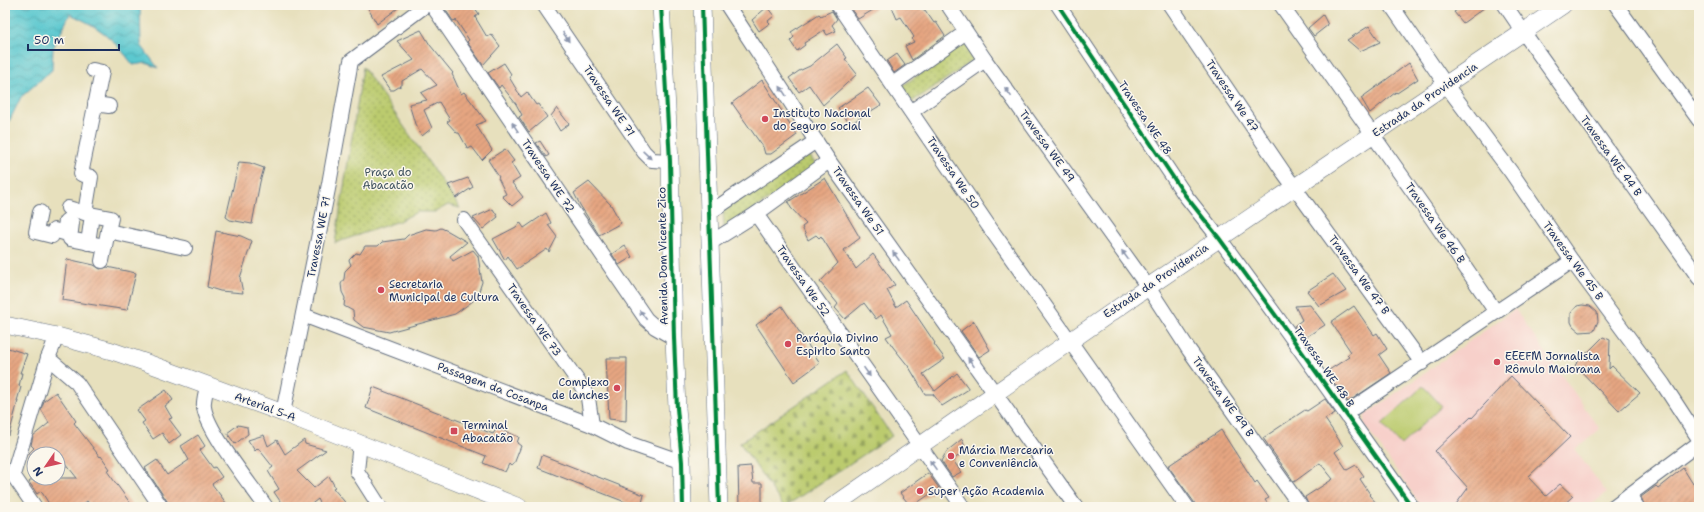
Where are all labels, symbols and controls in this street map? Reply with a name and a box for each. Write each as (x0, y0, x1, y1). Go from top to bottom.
scale bar (28, 26, 119, 52)
one-way arrow (562, 31, 569, 43)
text: 50 m (34, 32, 64, 48)
street label: Travessa We 47 (1202, 57, 1262, 135)
street label: Estrada da Providencia (1369, 59, 1481, 141)
street label: Travessa WE 71 (580, 63, 638, 139)
street label: Travessa WE 48 (1115, 78, 1175, 158)
one-way arrow (779, 86, 787, 96)
one-way arrow (1004, 87, 1013, 98)
place label: Instituto Nacional do Seguro Social (773, 106, 871, 134)
street label: Travessa WE 49 (1016, 107, 1078, 185)
street label: Travessa WE 44 B (1577, 113, 1646, 200)
marker: Instituto Nacional do Seguro Social (760, 114, 770, 124)
one-way arrow (511, 121, 518, 133)
street label: Travessa We 50 (923, 134, 983, 212)
street label: Travessa WE 72 (518, 136, 578, 216)
one-way arrow (642, 151, 652, 160)
street label: Travessa We 51 (829, 164, 887, 238)
park label: Praça do Abacatão (362, 165, 414, 193)
street label: Travessa We 46 B (1402, 180, 1469, 267)
street label: Avenida Dom Vicente Zico (654, 186, 672, 325)
street label: Travessa WE 71 (304, 195, 334, 279)
street label: Travessa We 45 B (1539, 219, 1607, 304)
street label: Travessa We 47 B (1325, 232, 1393, 318)
street label: Estrada da Providencia (1100, 240, 1212, 322)
street label: Travessa We 52 (773, 242, 833, 320)
one-way arrow (1121, 250, 1129, 260)
one-way arrow (892, 251, 900, 261)
place label: Secretaria Municipal de Cultura (389, 277, 499, 305)
street label: Travessa WE 73 (503, 281, 565, 359)
marker: Secretaria Municipal de Cultura (376, 285, 386, 295)
one-way arrow (639, 309, 648, 320)
street label: Travessa WE 48 B (1290, 323, 1358, 411)
place label: Paróquia Divino Espirito Santo (796, 331, 879, 359)
marker: Paróquia Divino Espirito Santo (783, 339, 793, 349)
place label: EEEFM Jornalista Rômulo Maiorana (1505, 349, 1600, 377)
street label: Travessa WE 49 B (1189, 354, 1258, 441)
one-way arrow (967, 357, 975, 367)
marker: EEEFM Jornalista Rômulo Maiorana (1492, 357, 1502, 367)
street label: Passagem da Cosanpa (435, 359, 551, 415)
one-way arrow (863, 366, 871, 377)
place label: Complexo de lanches (552, 375, 609, 403)
marker: Complexo de lanches (612, 383, 622, 393)
street label: Arterial 5-A (232, 389, 298, 425)
place label: Terminal Abacatão (462, 418, 513, 446)
marker: Terminal Abacatão (449, 426, 459, 436)
place label: Márcia Mercearia e Conveniência (959, 443, 1054, 471)
north arrow (26, 446, 66, 486)
marker: Márcia Mercearia e Conveniência (946, 451, 956, 461)
one-way arrow (929, 460, 937, 470)
text: N (29, 463, 47, 479)
place label: Super Ação Academia (928, 484, 1044, 499)
marker: Super Ação Academia (915, 486, 925, 496)

